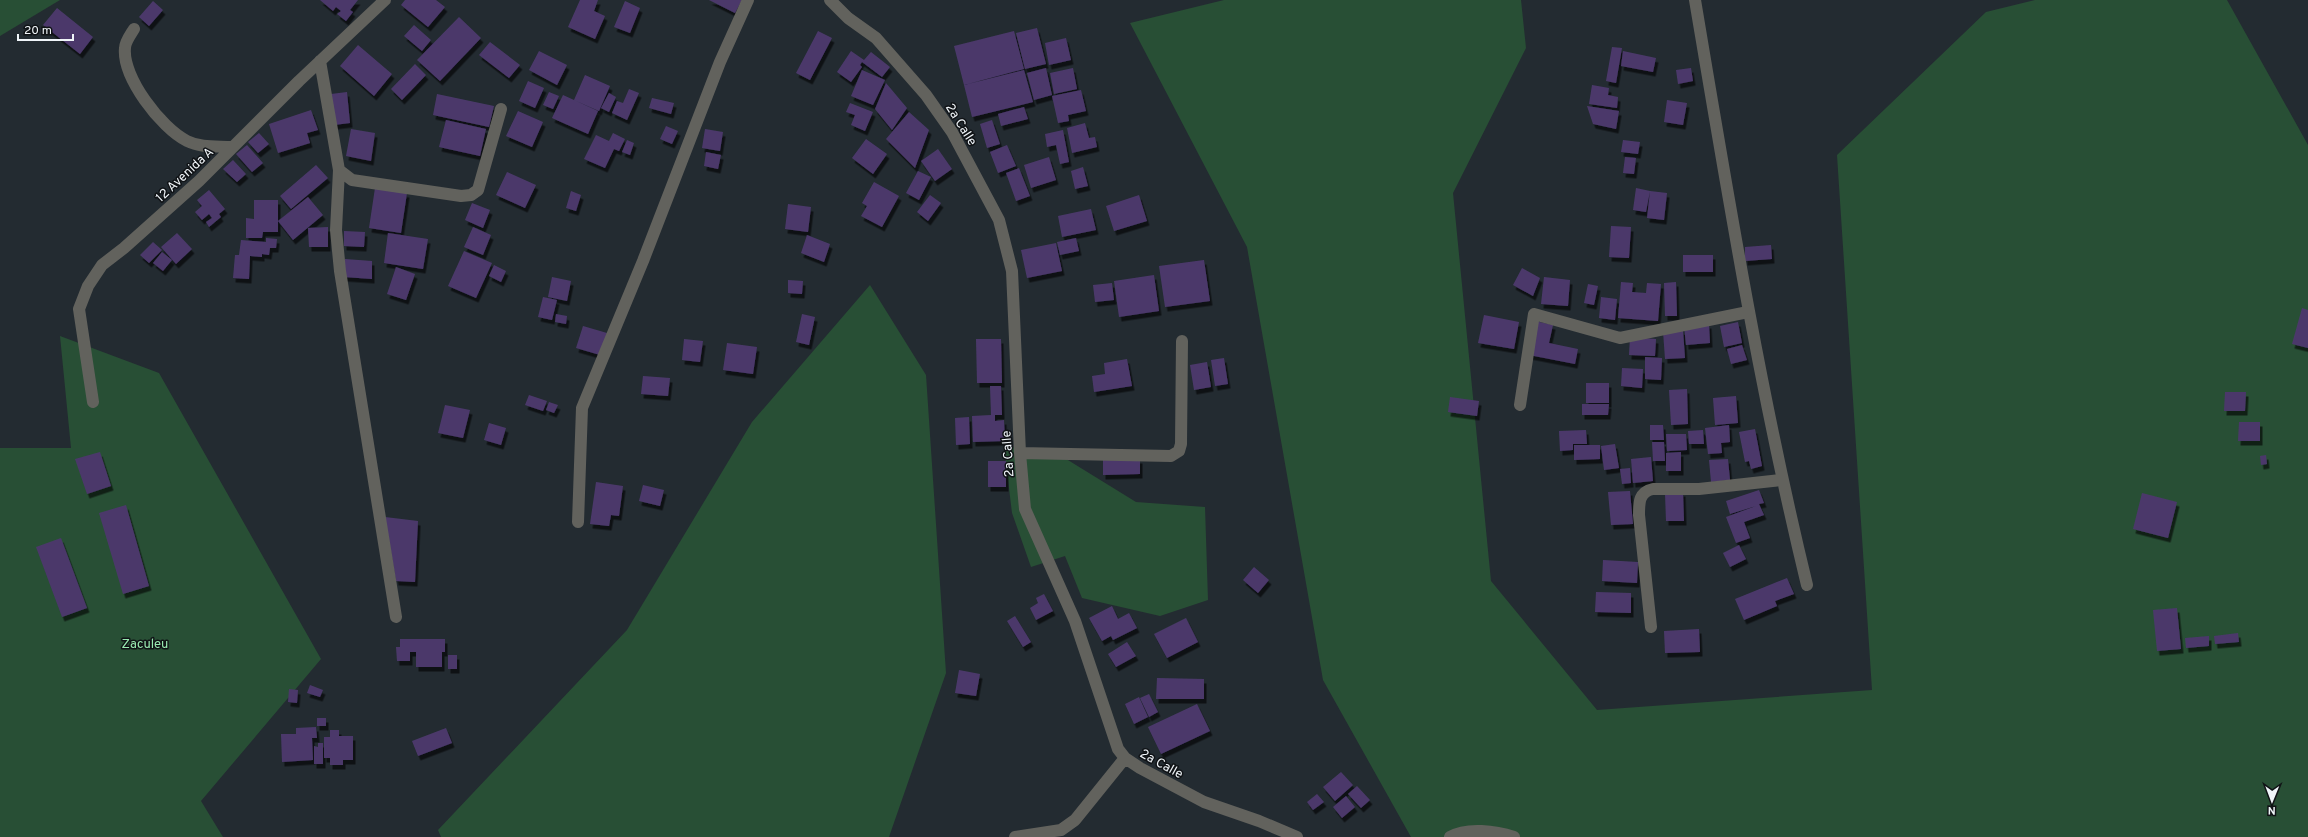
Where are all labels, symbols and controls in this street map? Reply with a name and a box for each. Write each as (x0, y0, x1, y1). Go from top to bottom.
scale bar (18, 16, 73, 42)
text: 20 m (24, 23, 52, 39)
street label: 2a Calle (941, 101, 980, 149)
street label: 12 Avenida A (153, 144, 218, 206)
street label: 2a Calle (999, 430, 1019, 478)
park label: Zaculeu (122, 637, 168, 653)
street label: 2a Calle (1137, 746, 1185, 783)
north arrow (2252, 781, 2292, 821)
text: N (2268, 803, 2276, 817)

